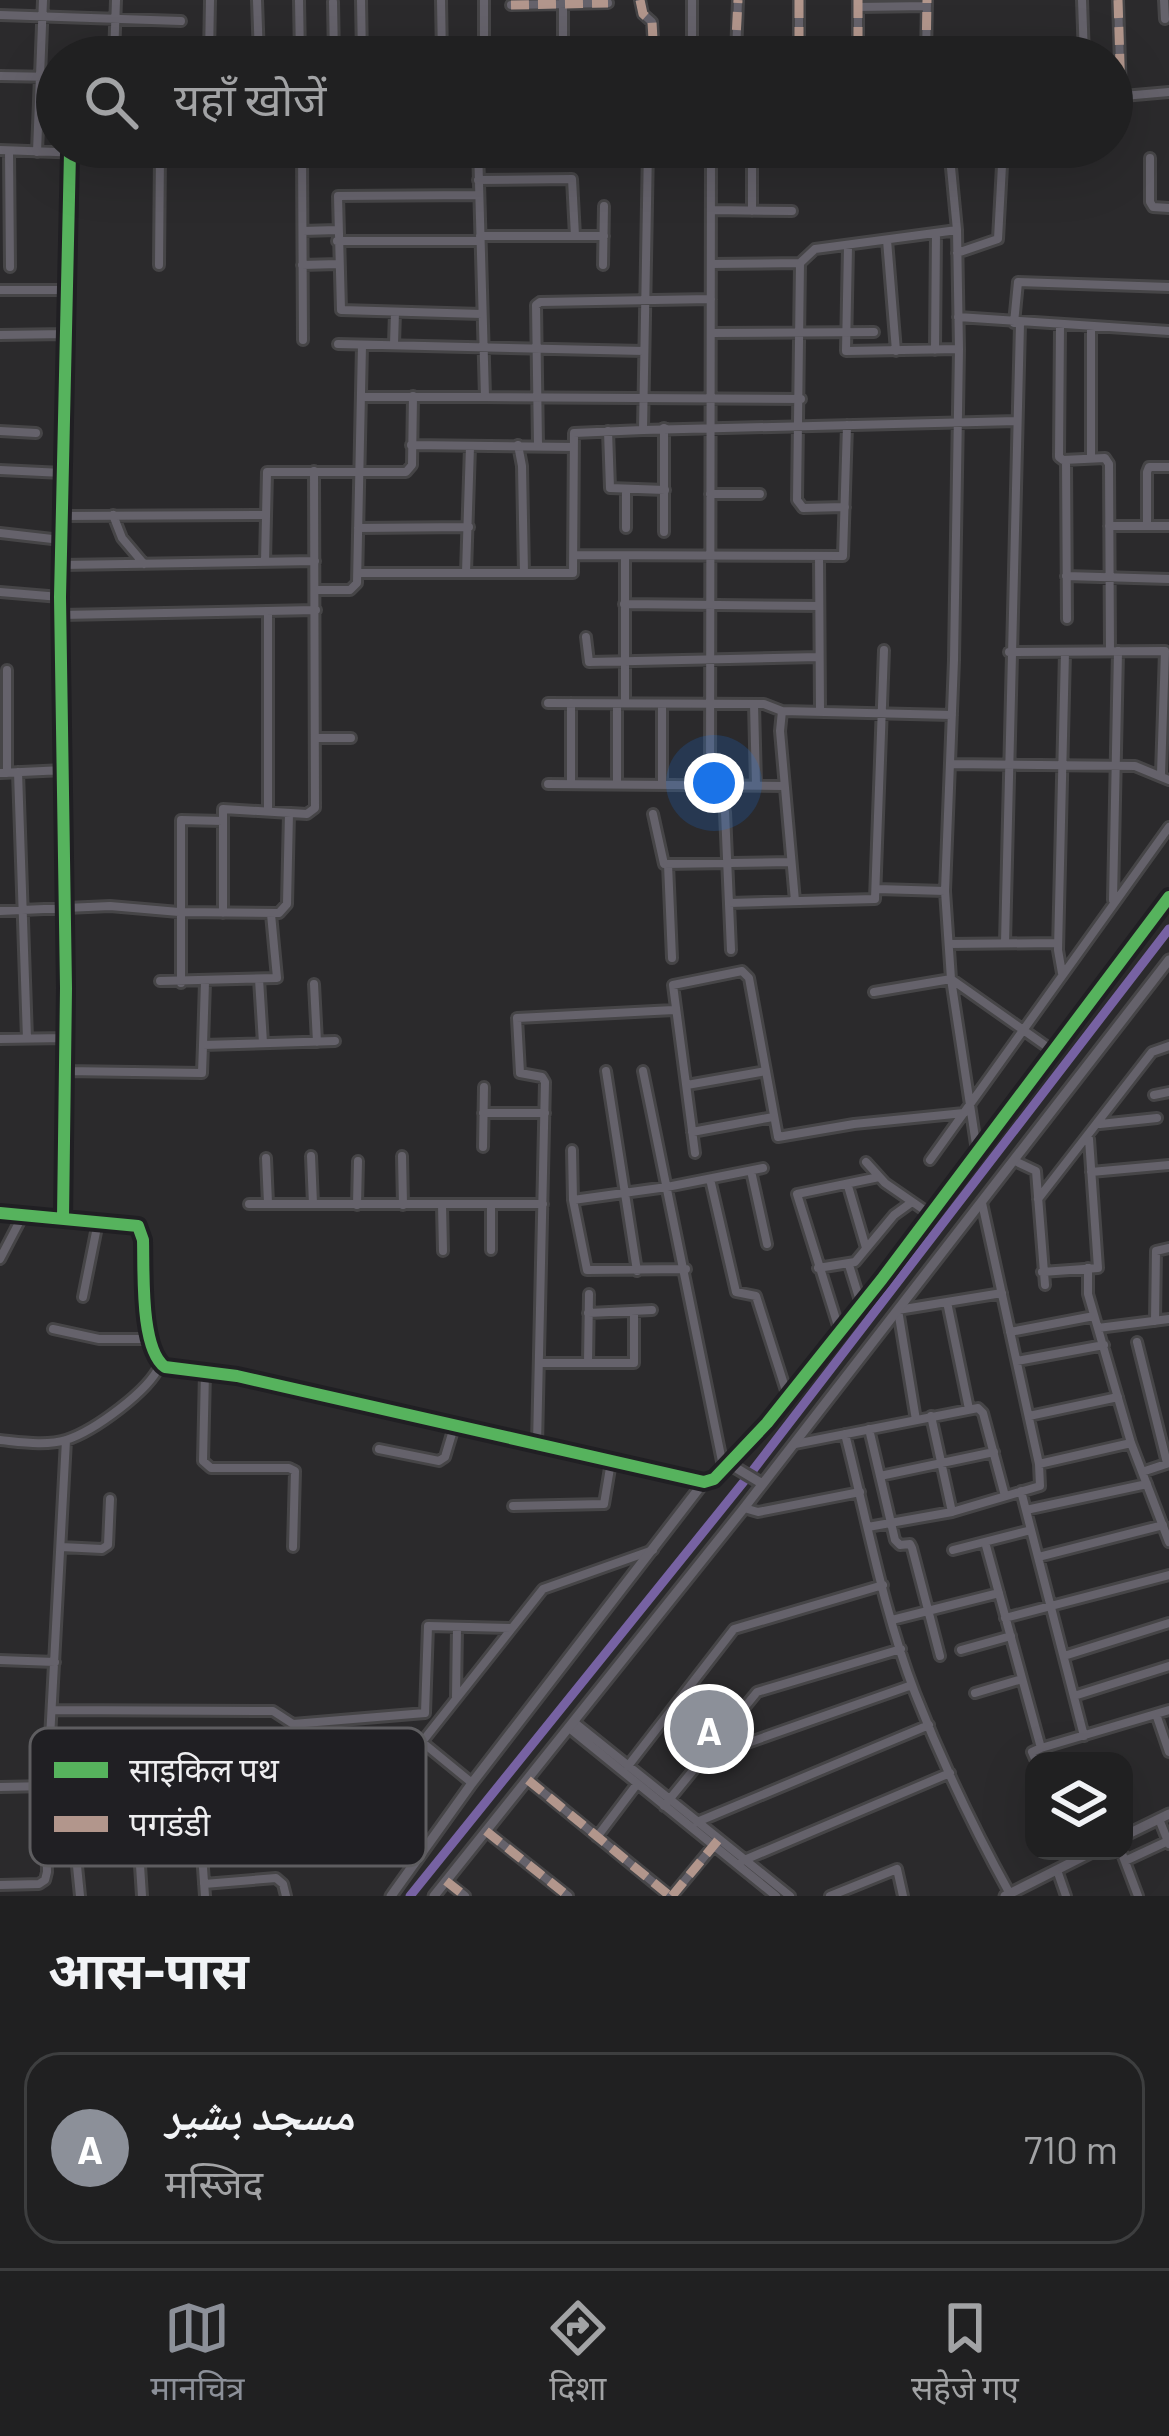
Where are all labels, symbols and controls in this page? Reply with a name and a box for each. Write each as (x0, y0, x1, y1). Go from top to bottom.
search box (36, 36, 1133, 168)
icon: search (78, 69, 144, 135)
text: यहाँ खोजें (174, 71, 327, 125)
your location (684, 753, 744, 813)
pin: A (670, 1684, 748, 1774)
legend (30, 1728, 426, 1866)
text: साइकिल पथ (129, 1749, 280, 1789)
map controls (1025, 1752, 1133, 1860)
button: layers (1025, 1752, 1133, 1860)
text: पगडंडी (129, 1803, 212, 1843)
text: आस-पास (48, 1938, 249, 1999)
text: مسجد بشیر (165, 2085, 356, 2139)
text: A (77, 2125, 103, 2172)
text: 710 m (1024, 2125, 1118, 2172)
text: मस्जिद (165, 2159, 263, 2206)
tab: मानचित्र (150, 2295, 244, 2413)
tab: दिशा (545, 2295, 611, 2413)
tab: सहेजे गए (911, 2295, 1019, 2413)

